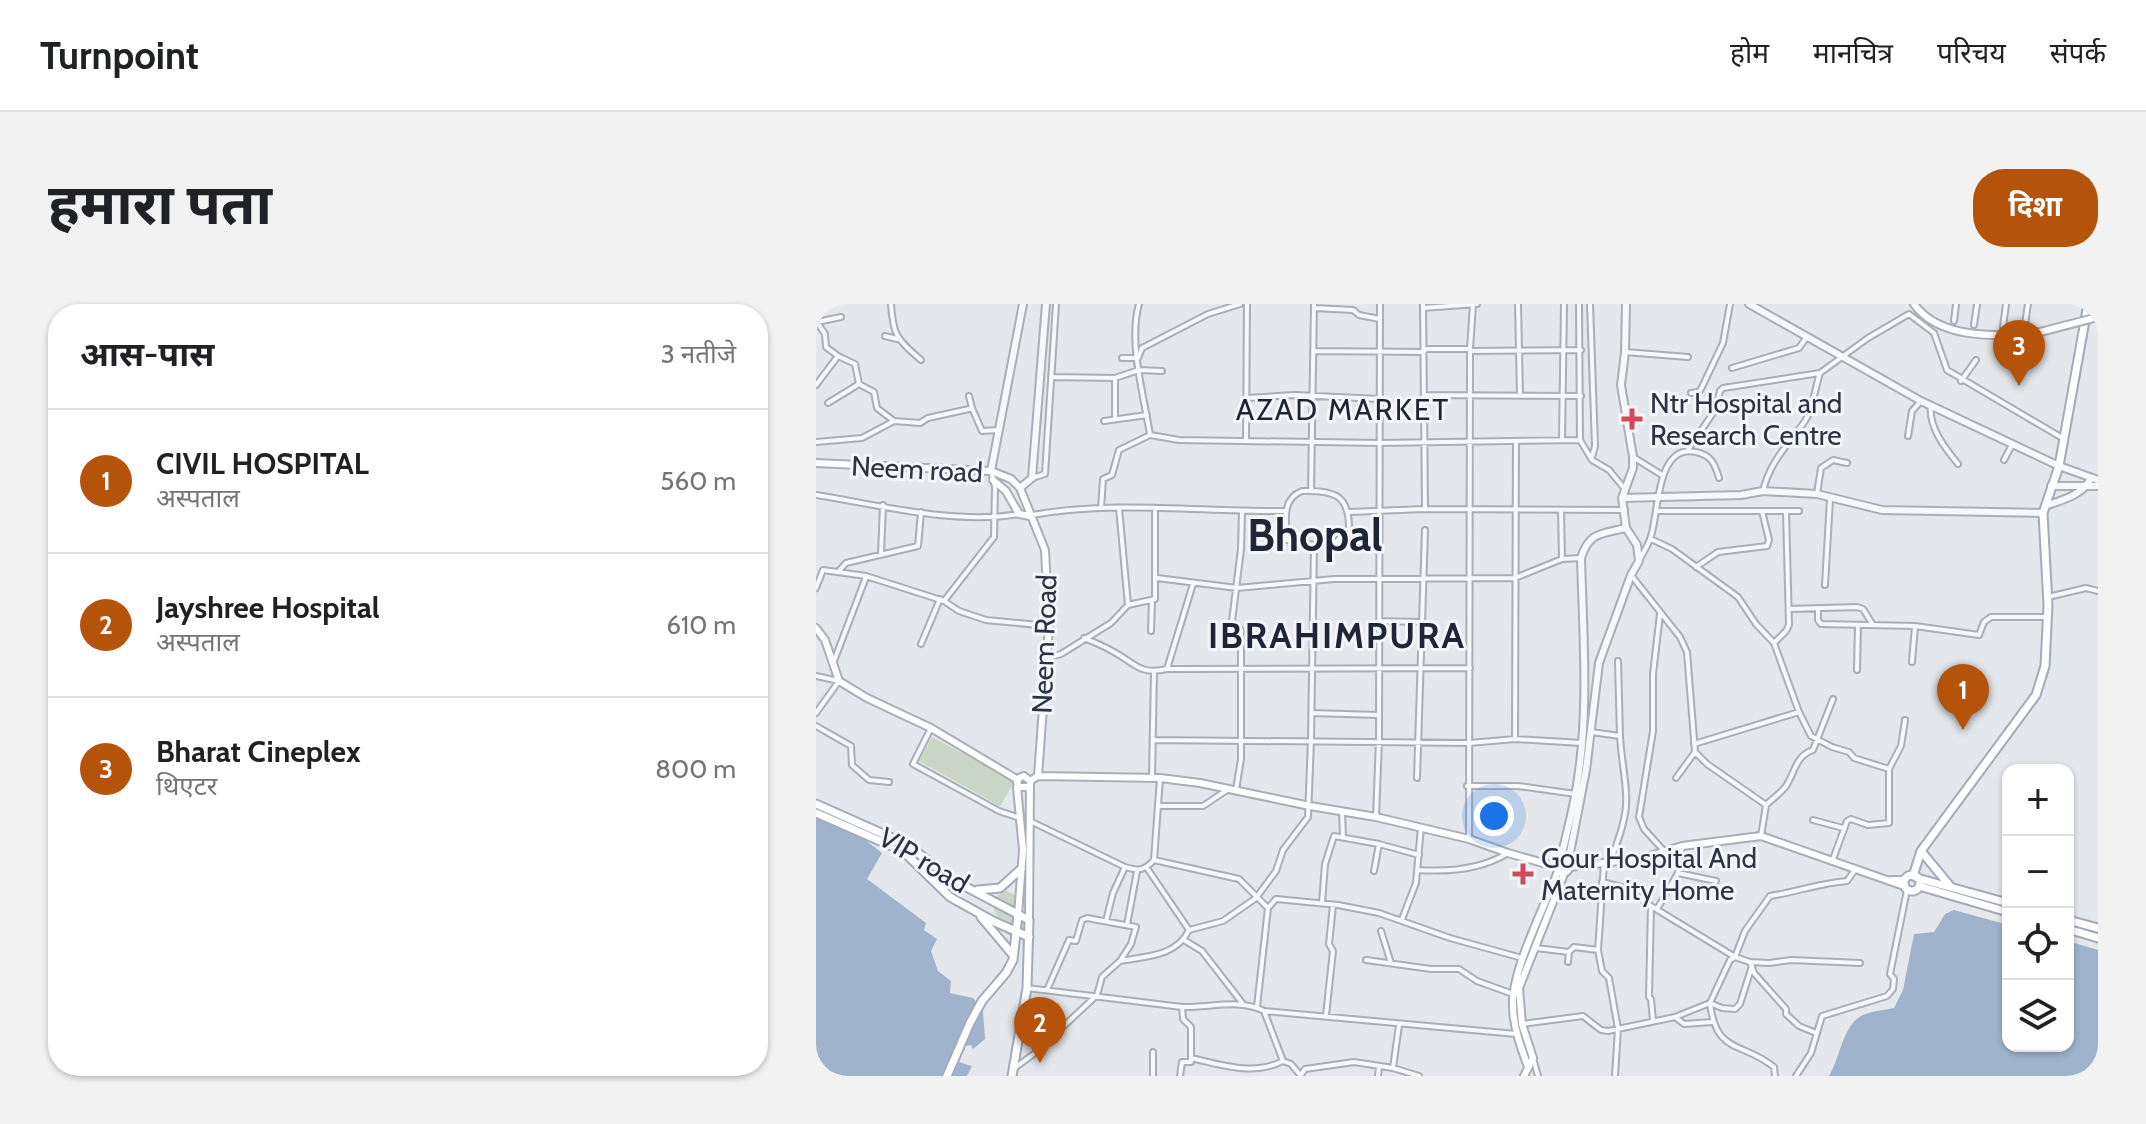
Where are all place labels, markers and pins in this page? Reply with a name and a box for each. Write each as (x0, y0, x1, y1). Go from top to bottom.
pin: 3 (1993, 320, 2045, 386)
place label: Ntr Hospital and Research Centre (1650, 386, 1842, 452)
marker: Ntr Hospital and Research Centre (1621, 408, 1643, 430)
pin: 1 (1937, 664, 1989, 730)
place label: Gour Hospital And Maternity Home (1541, 841, 1757, 907)
marker: Gour Hospital And Maternity Home (1512, 863, 1534, 885)
pin: 2 (1014, 997, 1066, 1063)

